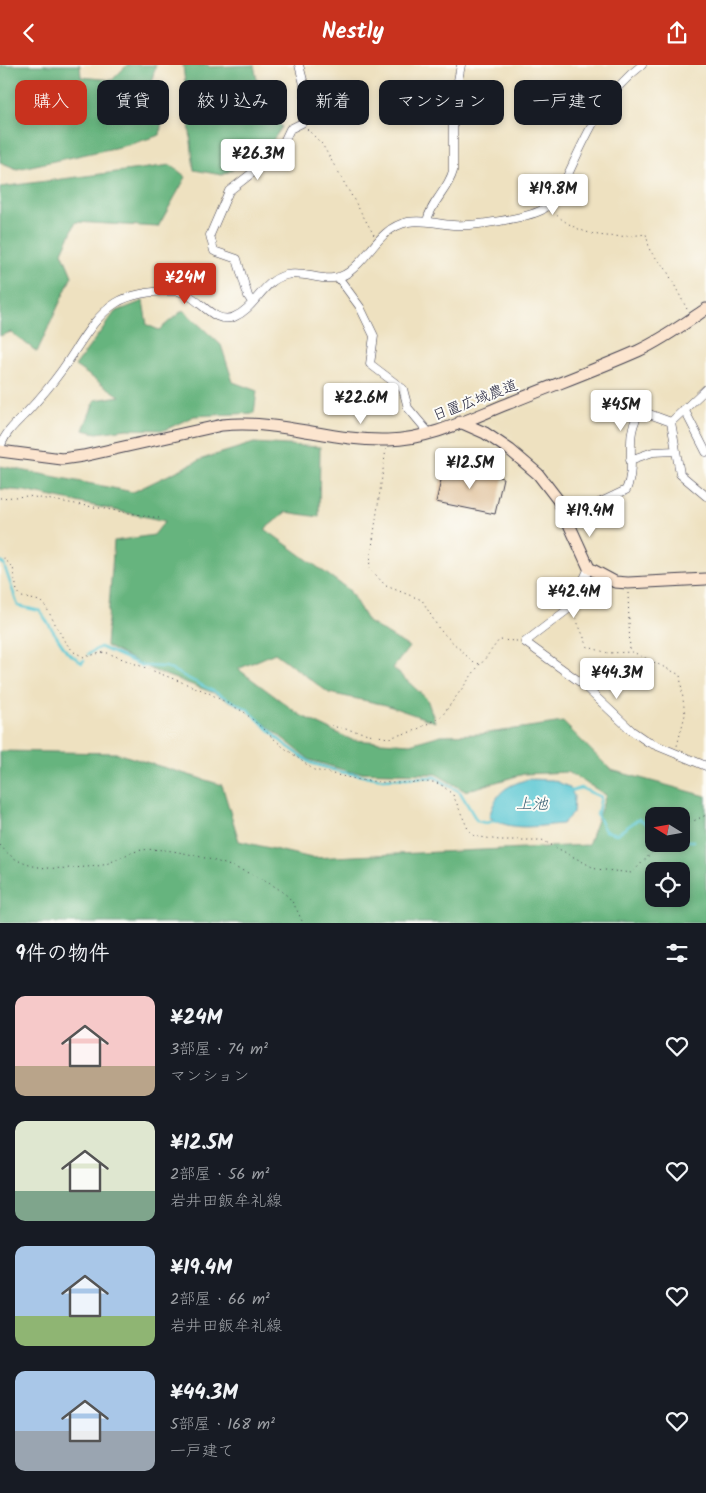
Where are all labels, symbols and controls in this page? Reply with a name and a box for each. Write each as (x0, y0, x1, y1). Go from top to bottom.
text: Nestly (322, 15, 384, 50)
icon: back (15, 19, 43, 47)
icon: share (663, 19, 691, 47)
chip: 購入 (15, 80, 87, 125)
chip: 賃貸 (97, 80, 169, 125)
chip: 絞り込み (179, 80, 287, 125)
chip: 新着 (297, 80, 369, 125)
chip: マンション (379, 80, 504, 125)
chip: 一戸建て (514, 80, 622, 125)
pin: ¥26.3M (217, 139, 299, 181)
text: ¥26.3M (232, 142, 284, 167)
pin: ¥19.8M (512, 173, 594, 216)
text: ¥19.8M (529, 177, 577, 202)
pin: ¥24M (155, 263, 215, 305)
text: ¥24M (165, 266, 205, 291)
street label: 日置広域農道 (429, 374, 522, 428)
pin: ¥22.6M (320, 383, 402, 425)
text: ¥22.6M (334, 386, 388, 411)
pin: ¥45M (591, 389, 651, 432)
text: ¥45M (602, 393, 640, 418)
pin: ¥12.5M (429, 447, 511, 490)
text: ¥12.5M (446, 451, 494, 476)
pin: ¥19.4M (549, 495, 631, 538)
text: ¥19.4M (566, 499, 614, 524)
pin: ¥42.4M (533, 577, 615, 619)
text: ¥42.4M (548, 580, 600, 605)
pin: ¥44.3M (576, 657, 658, 700)
text: ¥44.3M (591, 661, 643, 686)
water label: 上池 (516, 792, 549, 817)
north arrow (645, 807, 690, 853)
map controls (645, 807, 690, 907)
button: locate (645, 862, 690, 907)
text: 9件の物件 (15, 938, 110, 971)
icon: filters (663, 939, 691, 967)
text: ¥24M (170, 1002, 222, 1035)
icon: home (55, 1016, 115, 1076)
icon: heart (663, 1032, 691, 1060)
text: 3部屋 · 74 m² (170, 1037, 268, 1062)
text: マンション (170, 1064, 249, 1089)
text: ¥12.5M (170, 1127, 233, 1160)
icon: home (55, 1141, 115, 1201)
icon: heart (663, 1157, 691, 1185)
text: 2部屋 · 56 m² (170, 1162, 270, 1187)
text: 岩井田飯牟礼線 (170, 1189, 282, 1214)
text: ¥19.4M (170, 1252, 232, 1285)
icon: home (55, 1266, 115, 1326)
icon: heart (663, 1282, 691, 1310)
text: 2部屋 · 66 m² (170, 1287, 270, 1312)
text: 岩井田飯牟礼線 (170, 1314, 282, 1339)
text: ¥44.3M (170, 1377, 238, 1410)
icon: home (55, 1391, 115, 1451)
icon: heart (663, 1407, 691, 1435)
text: 5部屋 · 168 m² (170, 1412, 275, 1437)
text: 一戸建て (170, 1439, 234, 1464)

